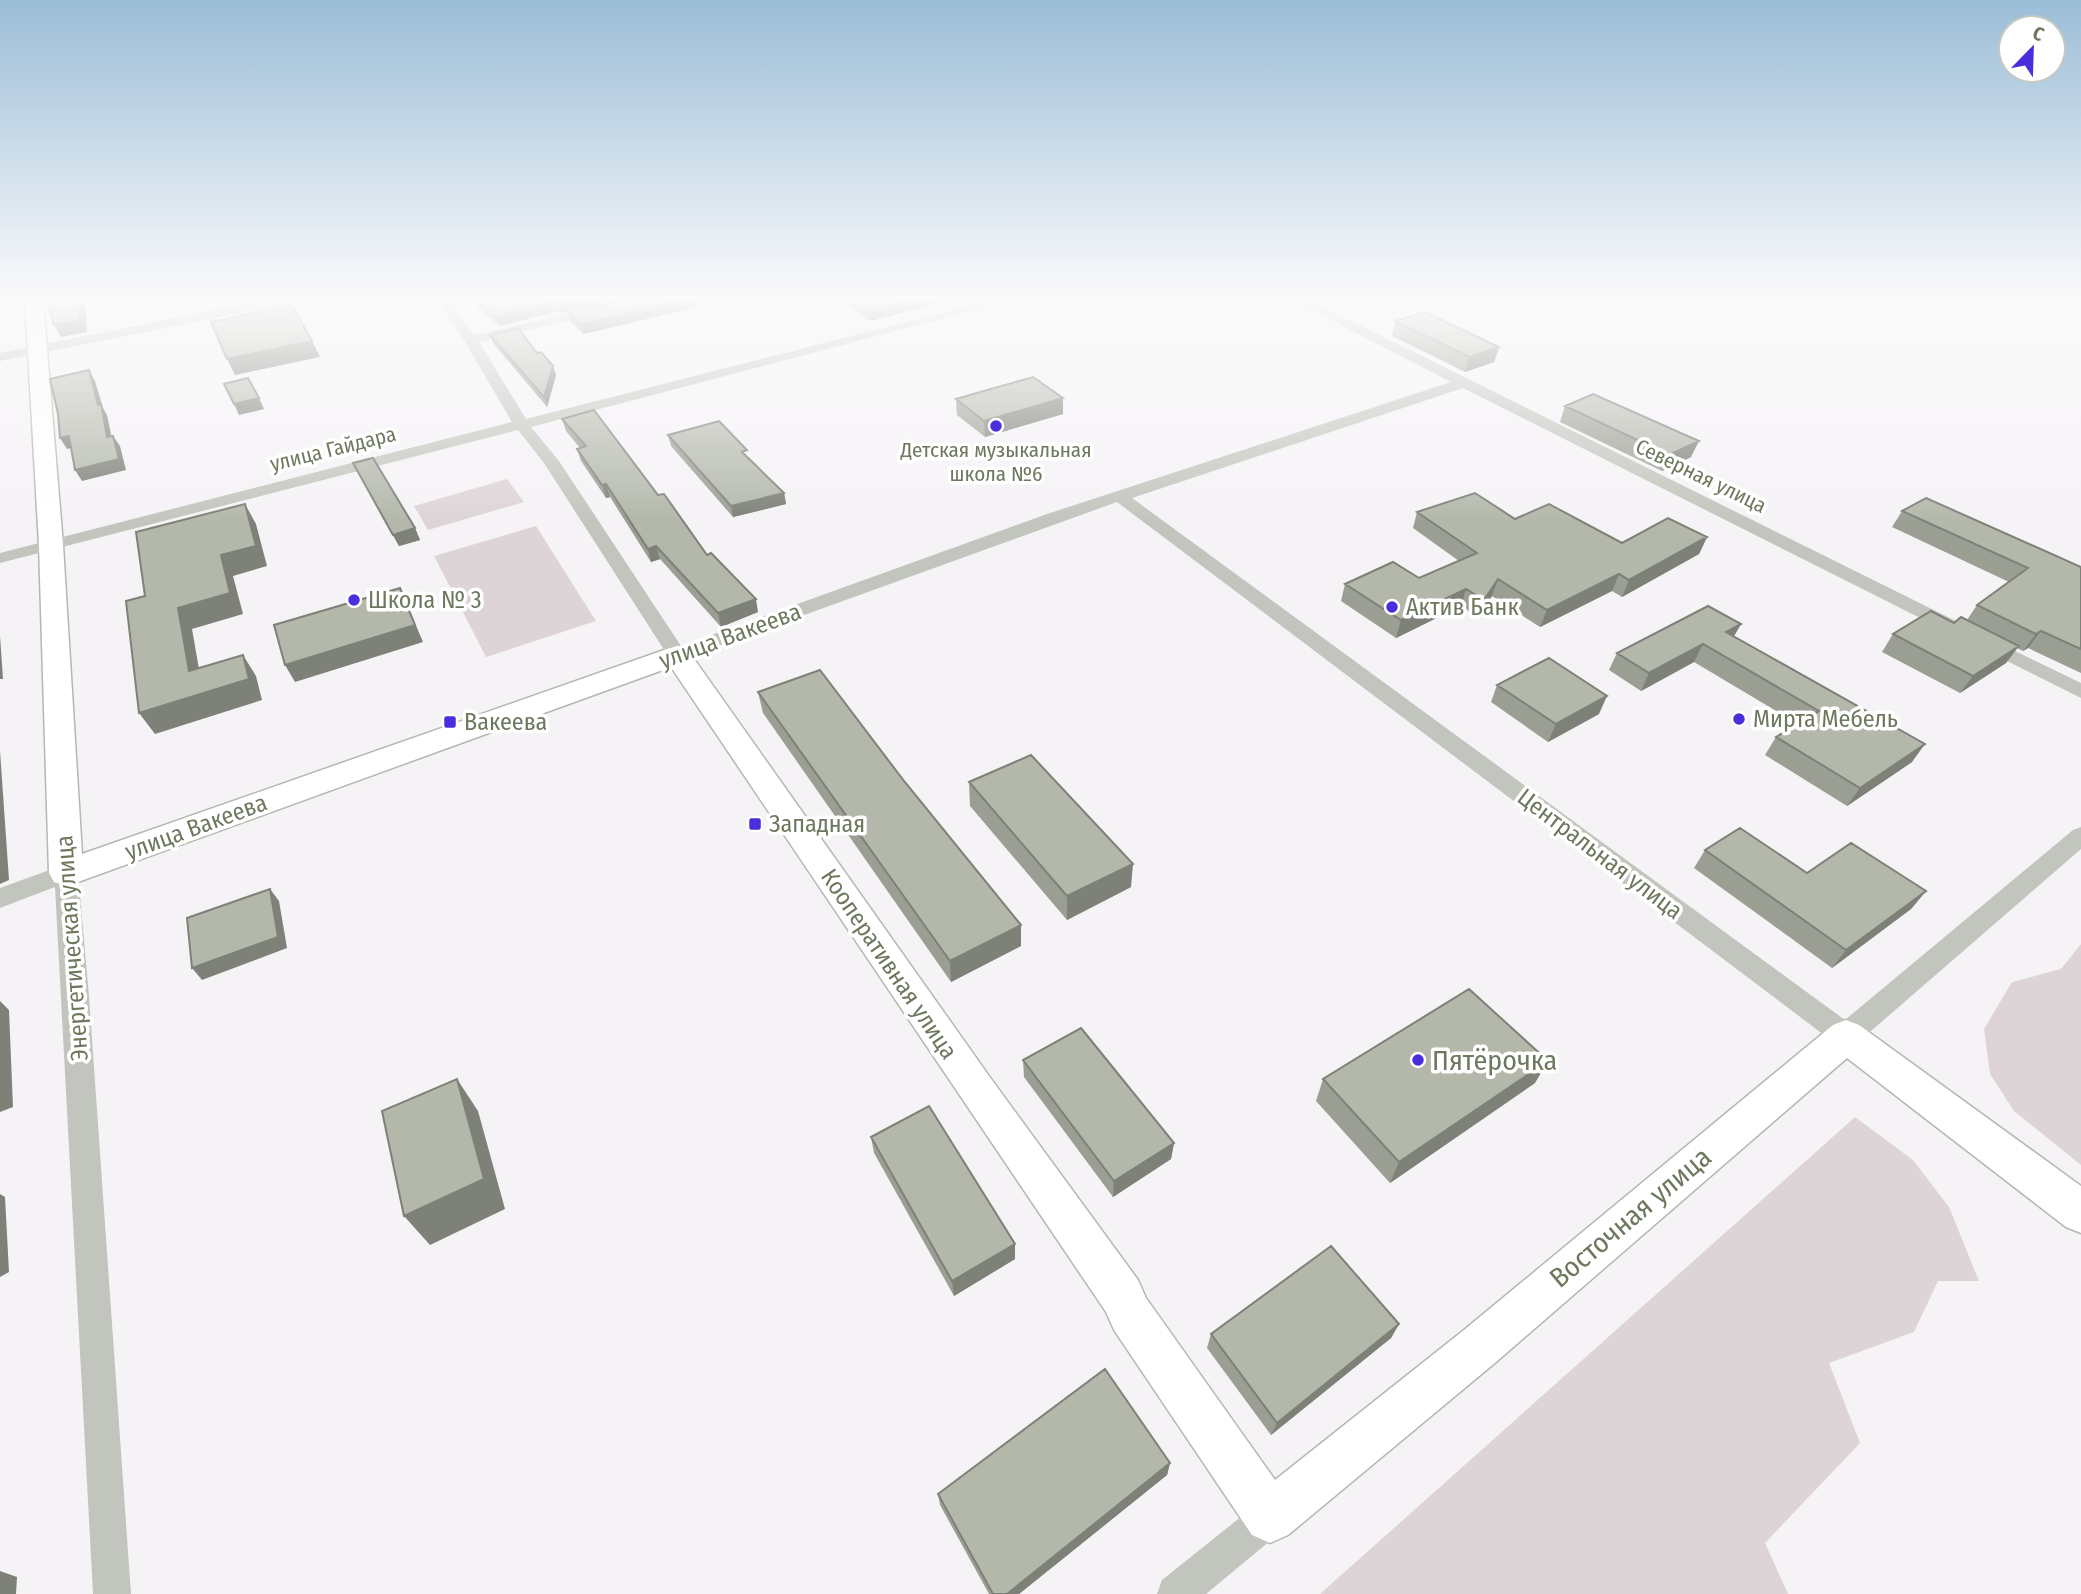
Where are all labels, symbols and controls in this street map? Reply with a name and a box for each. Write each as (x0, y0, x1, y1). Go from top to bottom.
north arrow (1997, 14, 2067, 84)
text: С (2029, 21, 2048, 46)
marker: Детская музыкальная школа №6 (988, 418, 1004, 434)
street label: улица Гайдара (267, 421, 399, 477)
street label: Северная улица (1631, 433, 1771, 519)
place label: Детская музыкальная школа №6 (899, 437, 1092, 487)
place label: Школа № 3 (368, 586, 482, 614)
marker: Школа № 3 (346, 592, 362, 608)
place label: Актив Банк (1406, 593, 1519, 621)
street label: улица Вакеева (655, 597, 805, 675)
marker: Актив Банк (1384, 599, 1400, 615)
place label: Мирта Мебель (1753, 705, 1898, 733)
place label: Вакеева (464, 708, 547, 736)
marker: Мирта Мебель (1731, 711, 1747, 727)
marker: Вакеева (442, 714, 458, 730)
street label: Центральная улица (1512, 783, 1688, 925)
street label: улица Вакеева (121, 788, 271, 866)
place label: Западная (769, 810, 865, 838)
marker: Западная (747, 816, 763, 832)
street label: Энергетическая улица (50, 834, 94, 1062)
street label: Кооперативная улица (815, 864, 963, 1064)
place label: Пятёрочка (1432, 1044, 1557, 1077)
marker: Пятёрочка (1410, 1052, 1426, 1068)
street label: Восточная улица (1543, 1140, 1718, 1294)

